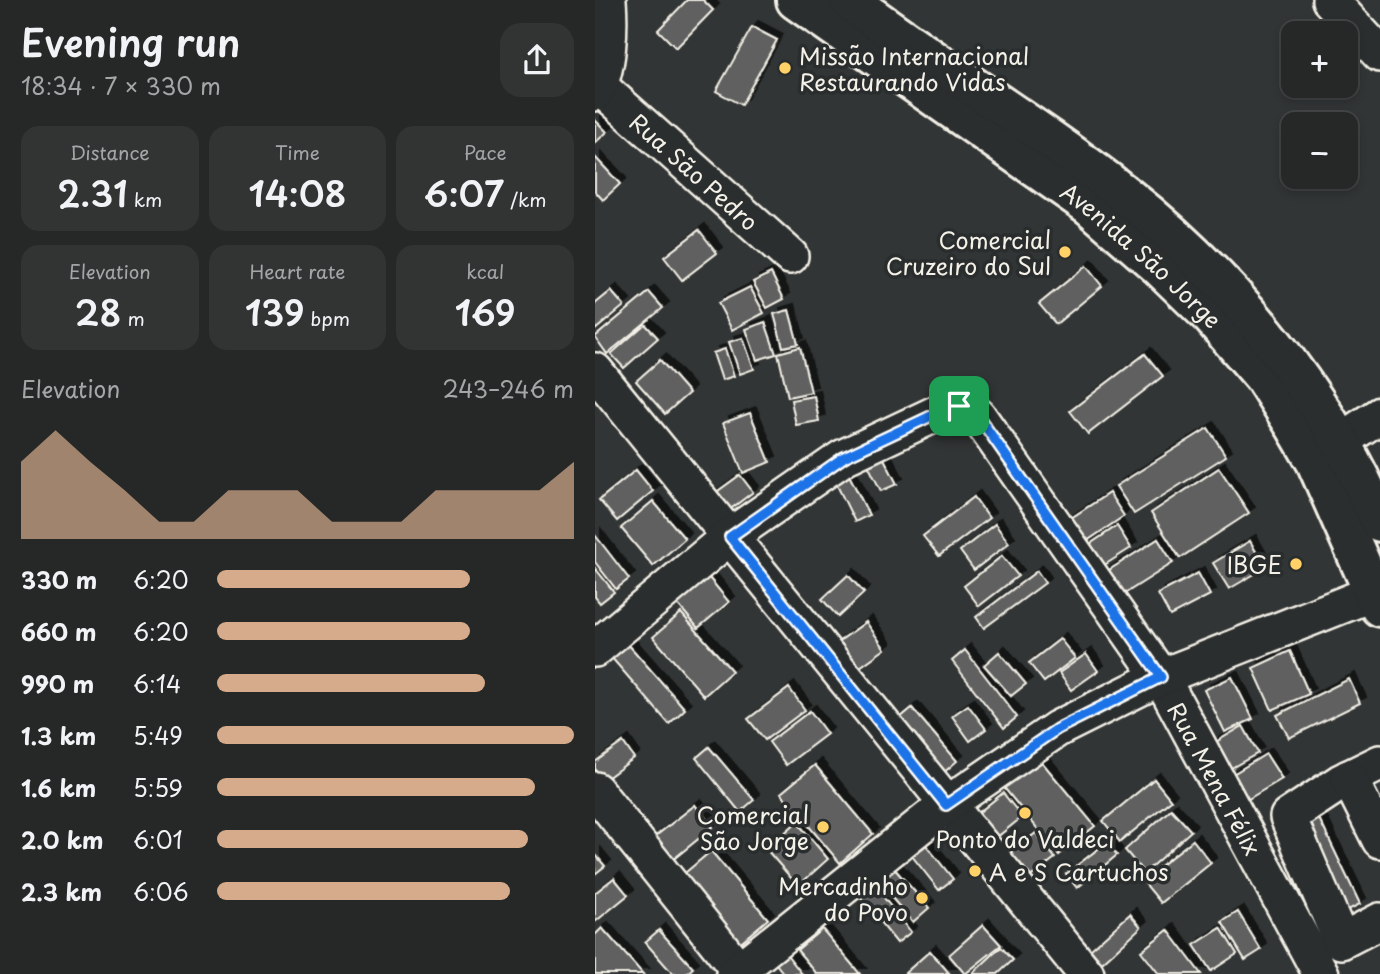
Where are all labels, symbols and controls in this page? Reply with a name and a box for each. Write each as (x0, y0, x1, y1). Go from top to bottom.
text: Evening run (21, 13, 240, 70)
map controls (1281, 21, 1358, 189)
button: + (1281, 21, 1358, 98)
button: share (500, 23, 574, 97)
place label: Missão Internacional Restaurando Vidas (799, 38, 1029, 99)
marker: Missão Internacional Restaurando Vidas (777, 60, 793, 76)
text: 18:34 · 7 × 330 m (21, 68, 221, 103)
street label: Rua São Pedro (622, 104, 767, 238)
button: − (1281, 112, 1358, 189)
text: Distance (70, 138, 150, 166)
text: Time (275, 138, 320, 166)
text: Pace (464, 138, 507, 166)
text: 2.31 (57, 166, 128, 219)
text: 14:08 (248, 166, 347, 219)
text: 6:07 (424, 166, 504, 219)
street label: Avenida São Jorge (1054, 173, 1231, 335)
text: km (128, 185, 162, 213)
text: /km (504, 185, 547, 213)
place label: Comercial Cruzeiro do Sul (886, 222, 1051, 283)
marker: Comercial Cruzeiro do Sul (1057, 244, 1073, 260)
text: Elevation (69, 257, 151, 285)
text: Heart rate (250, 257, 345, 285)
text: kcal (466, 257, 504, 285)
text: 28 (75, 285, 121, 338)
text: 139 (245, 285, 304, 338)
text: 169 (455, 285, 516, 338)
text: m (121, 304, 145, 332)
text: bpm (304, 304, 350, 332)
text: Elevation (21, 371, 120, 406)
text: 243–246 m (443, 371, 574, 406)
pin (929, 376, 989, 436)
icon: arrive (940, 387, 978, 425)
place label: IBGE (1227, 547, 1282, 582)
marker: IBGE (1288, 556, 1304, 572)
text: 330 m (21, 562, 97, 597)
text: 6:20 (133, 562, 189, 597)
text: 660 m (21, 614, 97, 649)
text: 6:20 (133, 614, 189, 649)
text: 990 m (21, 666, 94, 701)
text: 6:14 (133, 666, 181, 701)
street label: Rua Mena Félix (1160, 695, 1271, 861)
text: 1.3 km (21, 718, 96, 753)
text: 5:49 (133, 718, 183, 753)
text: 1.6 km (21, 770, 96, 805)
text: 5:59 (133, 770, 183, 805)
place label: Comercial São Jorge (696, 797, 809, 858)
marker: Ponto do Valdeci (1017, 805, 1033, 821)
marker: Comercial São Jorge (815, 819, 831, 835)
place label: Ponto do Valdeci (935, 821, 1115, 856)
text: 2.0 km (21, 822, 103, 857)
text: 6:01 (133, 822, 183, 857)
place label: A e S Cartuchos (989, 854, 1169, 889)
marker: A e S Cartuchos (967, 863, 983, 879)
place label: Mercadinho do Povo (778, 868, 908, 929)
text: 2.3 km (21, 874, 102, 909)
text: 6:06 (133, 874, 189, 909)
marker: Mercadinho do Povo (914, 890, 930, 906)

